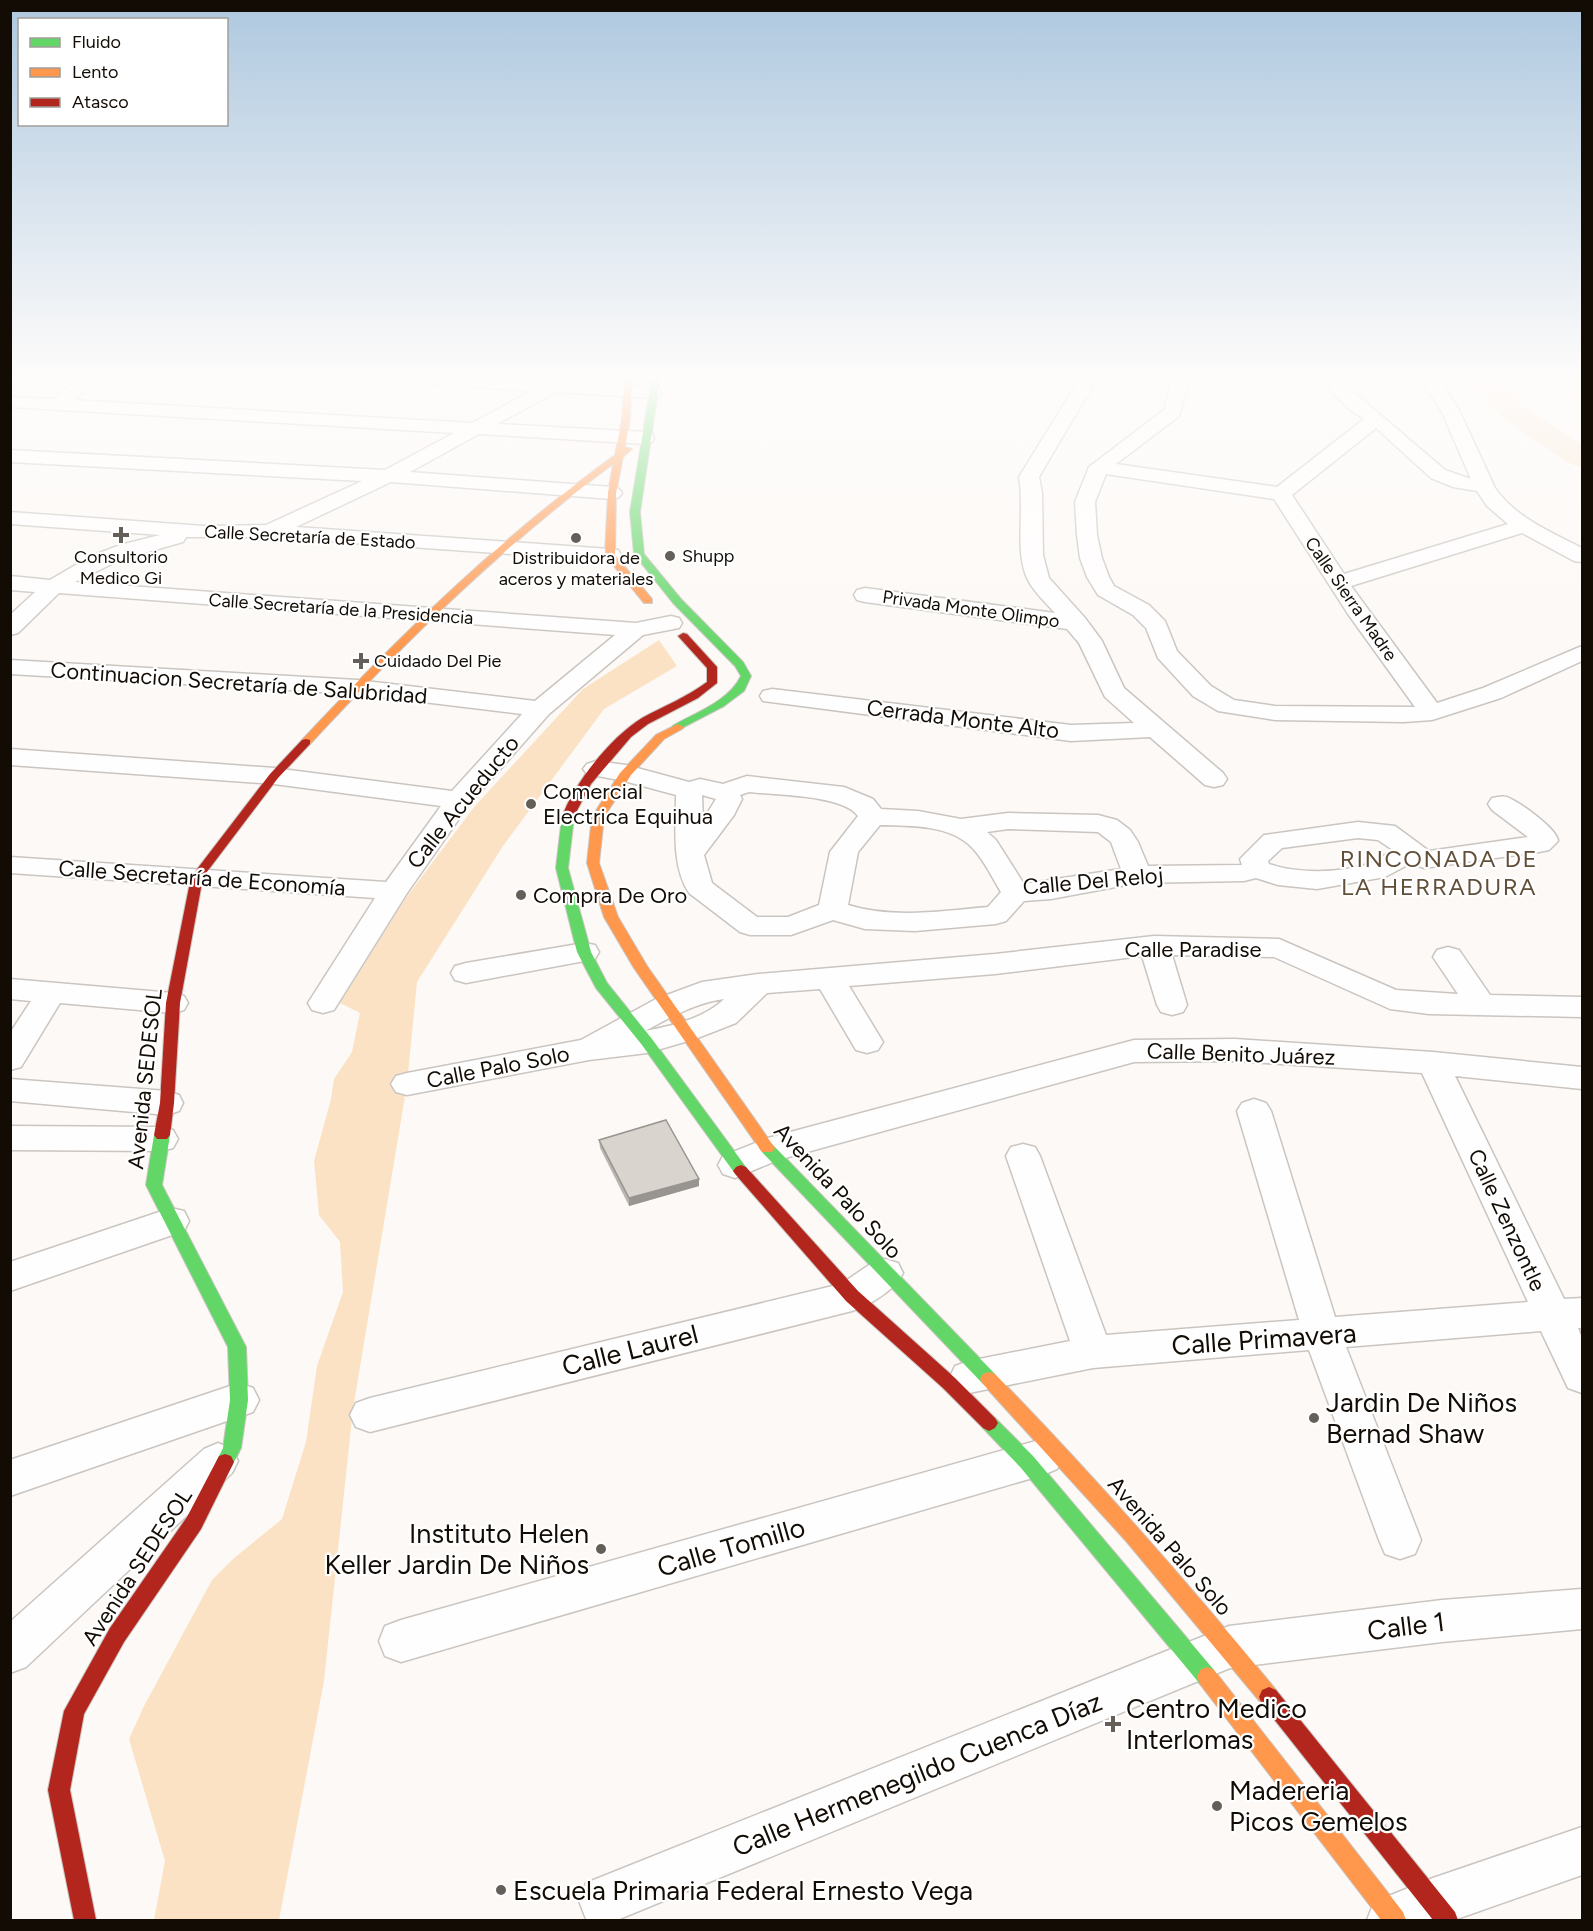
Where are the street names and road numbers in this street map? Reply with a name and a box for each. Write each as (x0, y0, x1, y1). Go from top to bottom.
street label: Calle Secretaría de Estado (204, 520, 416, 554)
street label: Calle Sierra Madre (1300, 533, 1402, 665)
street label: Privada Monte Olimpo (881, 586, 1061, 632)
street label: Calle Secretaría de la Presidencia (208, 589, 474, 629)
street label: Continuacion Secretaría de Salubridad (50, 656, 428, 710)
street label: Cerrada Monte Alto (865, 694, 1061, 744)
street label: Calle Acueducto (401, 730, 525, 874)
street label: Calle Secretaría de Economía (57, 854, 347, 902)
street label: Calle Del Reloj (1022, 861, 1164, 901)
street label: Calle Paradise (1125, 936, 1261, 963)
street label: Avenida SEDESOL (122, 987, 168, 1171)
street label: Calle Benito Juárez (1146, 1037, 1336, 1071)
street label: Calle Palo Solo (424, 1040, 572, 1094)
street label: Avenida Palo Solo (768, 1118, 908, 1264)
street label: Calle Zenzontle (1462, 1145, 1552, 1295)
street label: Calle Primavera (1170, 1316, 1358, 1362)
street label: Calle Laurel (558, 1317, 702, 1383)
street label: Avenida Palo Solo (1102, 1471, 1238, 1621)
street label: Avenida SEDESOL (76, 1483, 198, 1650)
street label: Calle Tomillo (653, 1510, 809, 1584)
street label: Calle 1 (1365, 1605, 1447, 1647)
street label: Calle Hermenegildo Cuenca Díaz (727, 1685, 1107, 1863)

